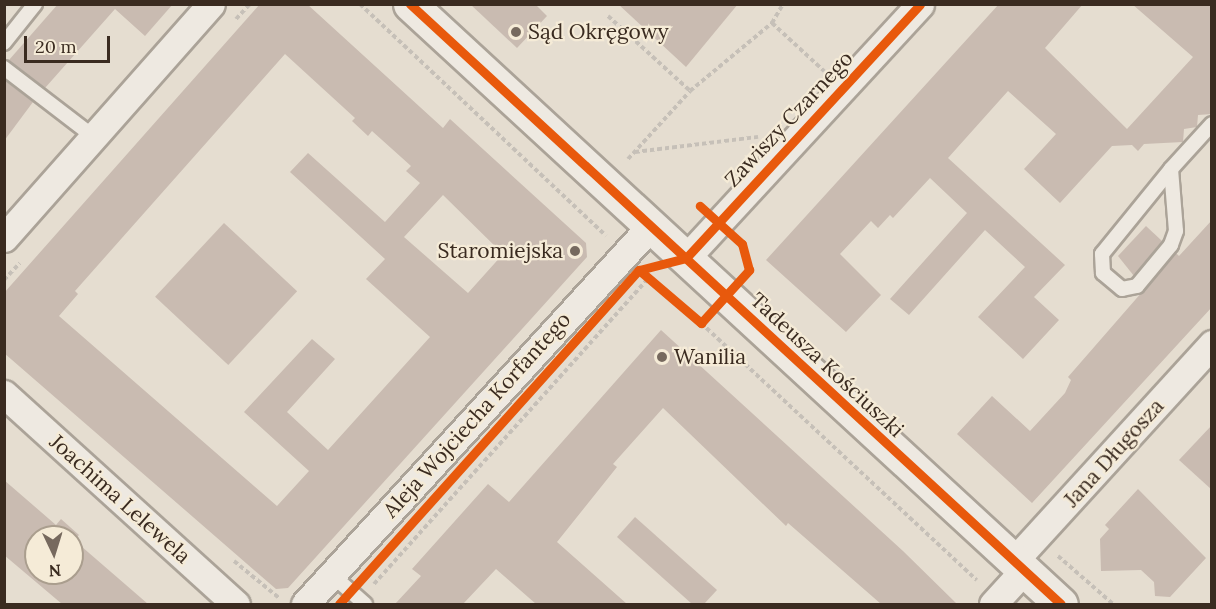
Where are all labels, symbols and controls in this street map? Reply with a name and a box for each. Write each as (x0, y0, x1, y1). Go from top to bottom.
place label: Sąd Okręgowy (528, 19, 669, 45)
scale bar (27, 24, 112, 62)
marker: Sąd Okręgowy (509, 25, 523, 39)
text: 20 m (35, 35, 77, 58)
street label: Zawiszy Czarnego (720, 46, 858, 192)
place label: Staromiejska (438, 238, 563, 264)
marker: Staromiejska (568, 244, 582, 258)
street label: Tadeusza Kościuszki (745, 287, 909, 443)
street label: Aleja Wojciecha Korfantego (378, 307, 576, 523)
place label: Wanilia (674, 344, 746, 370)
marker: Wanilia (655, 350, 669, 364)
street label: Jana Długosza (1059, 394, 1169, 512)
street label: Joachima Lelewela (44, 429, 196, 569)
north arrow (24, 525, 84, 585)
text: N (48, 561, 62, 581)

